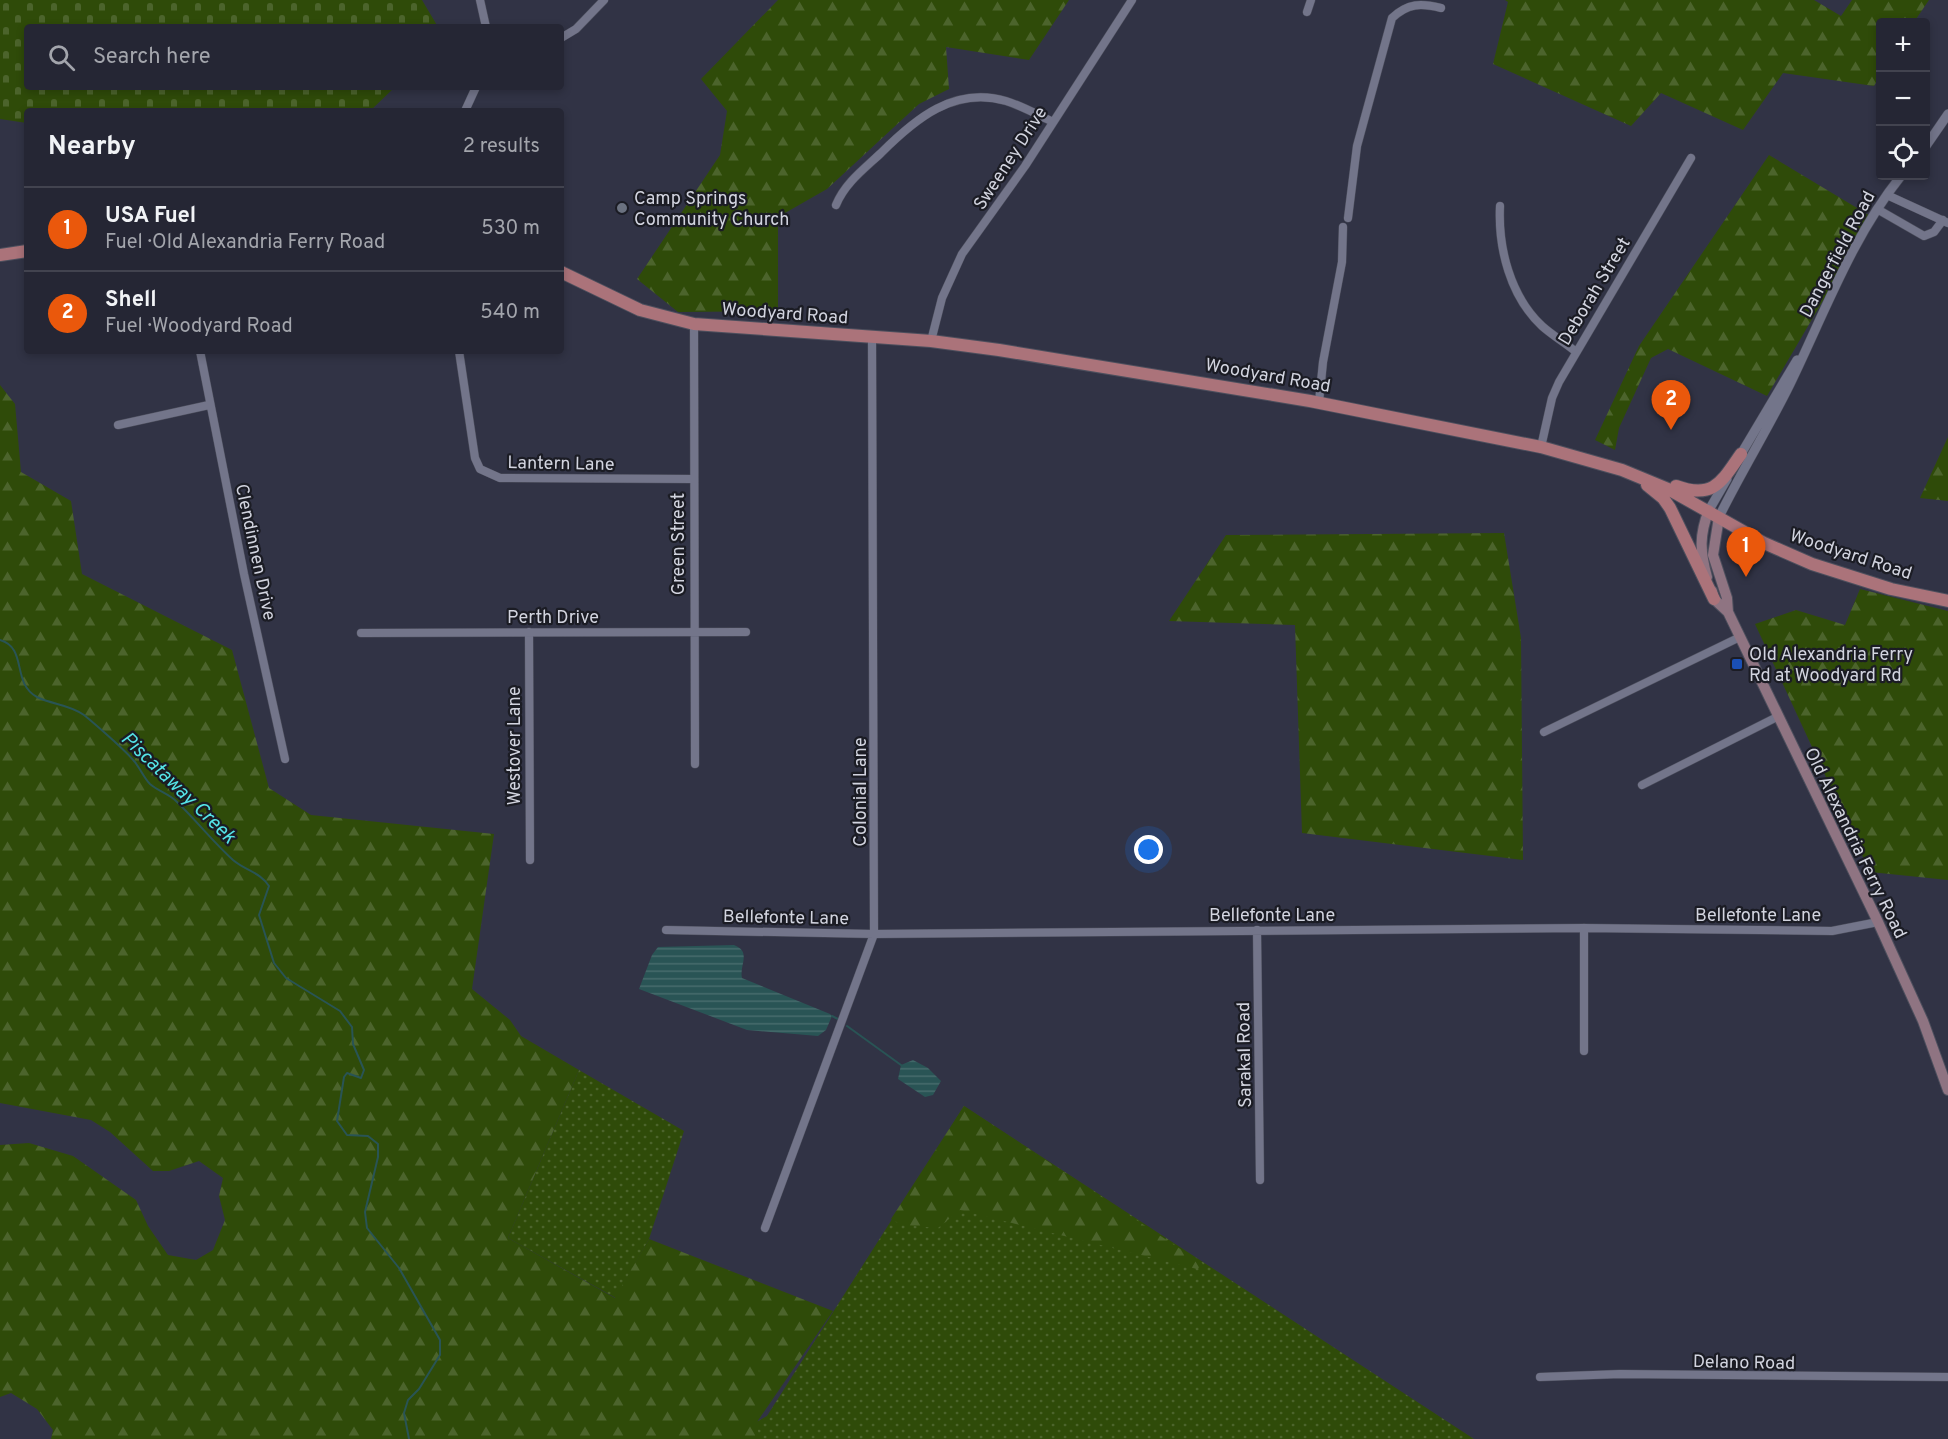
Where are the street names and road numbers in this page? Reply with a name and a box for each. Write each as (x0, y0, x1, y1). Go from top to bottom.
street label: Sweeney Drive (969, 103, 1053, 215)
street label: Dangerfield Road (1795, 187, 1881, 322)
street label: Deborah Street (1554, 233, 1637, 350)
street label: Woodyard Road (721, 299, 849, 330)
street label: Woodyard Road (1203, 354, 1332, 399)
street label: Lantern Lane (507, 452, 615, 477)
street label: Clendinnen Drive (229, 482, 280, 623)
street label: Green Street (668, 493, 691, 595)
street label: Woodyard Road (1787, 525, 1914, 586)
street label: Perth Drive (507, 607, 599, 630)
street label: Westover Lane (504, 686, 527, 806)
street label: Colonial Lane (850, 737, 873, 847)
street label: Old Alexandria Ferry Road (1798, 744, 1911, 943)
street label: Bellefonte Lane (1209, 905, 1335, 928)
street label: Bellefonte Lane (1695, 905, 1821, 928)
street label: Bellefonte Lane (723, 906, 849, 931)
street label: Sarakal Road (1233, 1002, 1258, 1108)
street label: Delano Road (1693, 1351, 1795, 1376)

